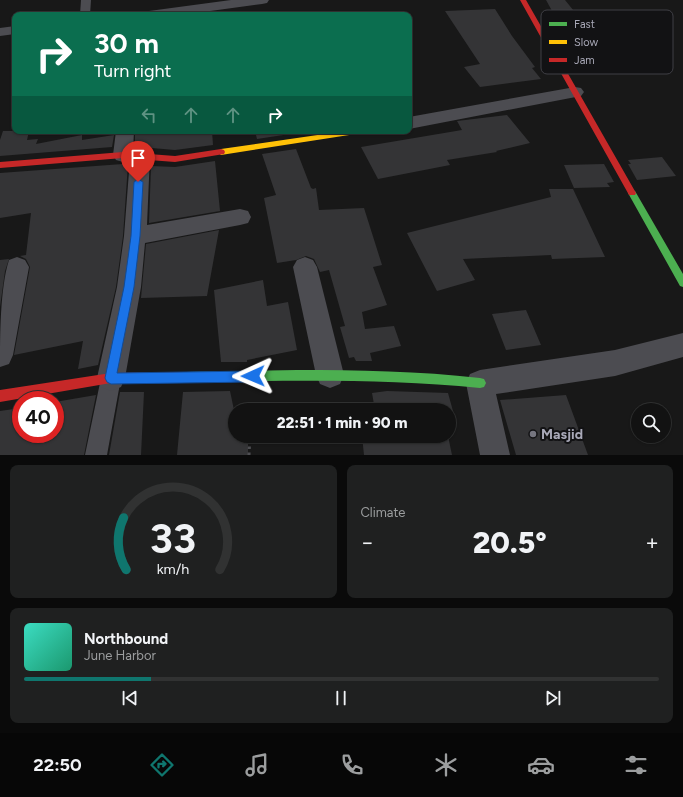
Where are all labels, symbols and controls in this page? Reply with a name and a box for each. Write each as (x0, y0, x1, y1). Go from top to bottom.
legend (541, 10, 673, 74)
text: Fast (574, 18, 595, 31)
text: 30 m (94, 26, 159, 60)
icon: right (28, 28, 80, 80)
text: Slow (574, 36, 598, 49)
text: Jam (574, 54, 595, 67)
text: Turn right (94, 60, 171, 82)
icon: left (138, 104, 160, 126)
icon: ahead (180, 104, 202, 126)
icon: ahead (222, 104, 244, 126)
icon: right (264, 104, 286, 126)
pin (121, 141, 155, 182)
icon: arrive (127, 147, 149, 169)
position arrow (232, 355, 274, 397)
speed limit sign: 40 (12, 391, 64, 443)
map controls (631, 403, 671, 443)
button: search (631, 403, 671, 443)
text: 22:51 · 1 min · 90 m (277, 414, 407, 432)
place label: Masjid (541, 426, 583, 443)
marker: Masjid (528, 429, 538, 439)
text: Climate (361, 505, 405, 520)
text: 33 (150, 512, 196, 562)
text: 20.5° (473, 524, 547, 561)
text: − (361, 529, 374, 556)
text: + (645, 529, 659, 556)
text: km/h (157, 559, 190, 577)
text: Northbound (84, 630, 168, 648)
text: June Harbor (84, 648, 156, 663)
icon: previous (119, 687, 141, 709)
icon: pause (330, 687, 352, 709)
icon: next (542, 687, 564, 709)
icon: directions (148, 751, 176, 779)
icon: music (243, 751, 271, 779)
icon: phone (338, 751, 366, 779)
icon: climate (432, 751, 460, 779)
icon: car (527, 751, 555, 779)
icon: filters (622, 751, 650, 779)
text: 22:50 (33, 754, 82, 776)

